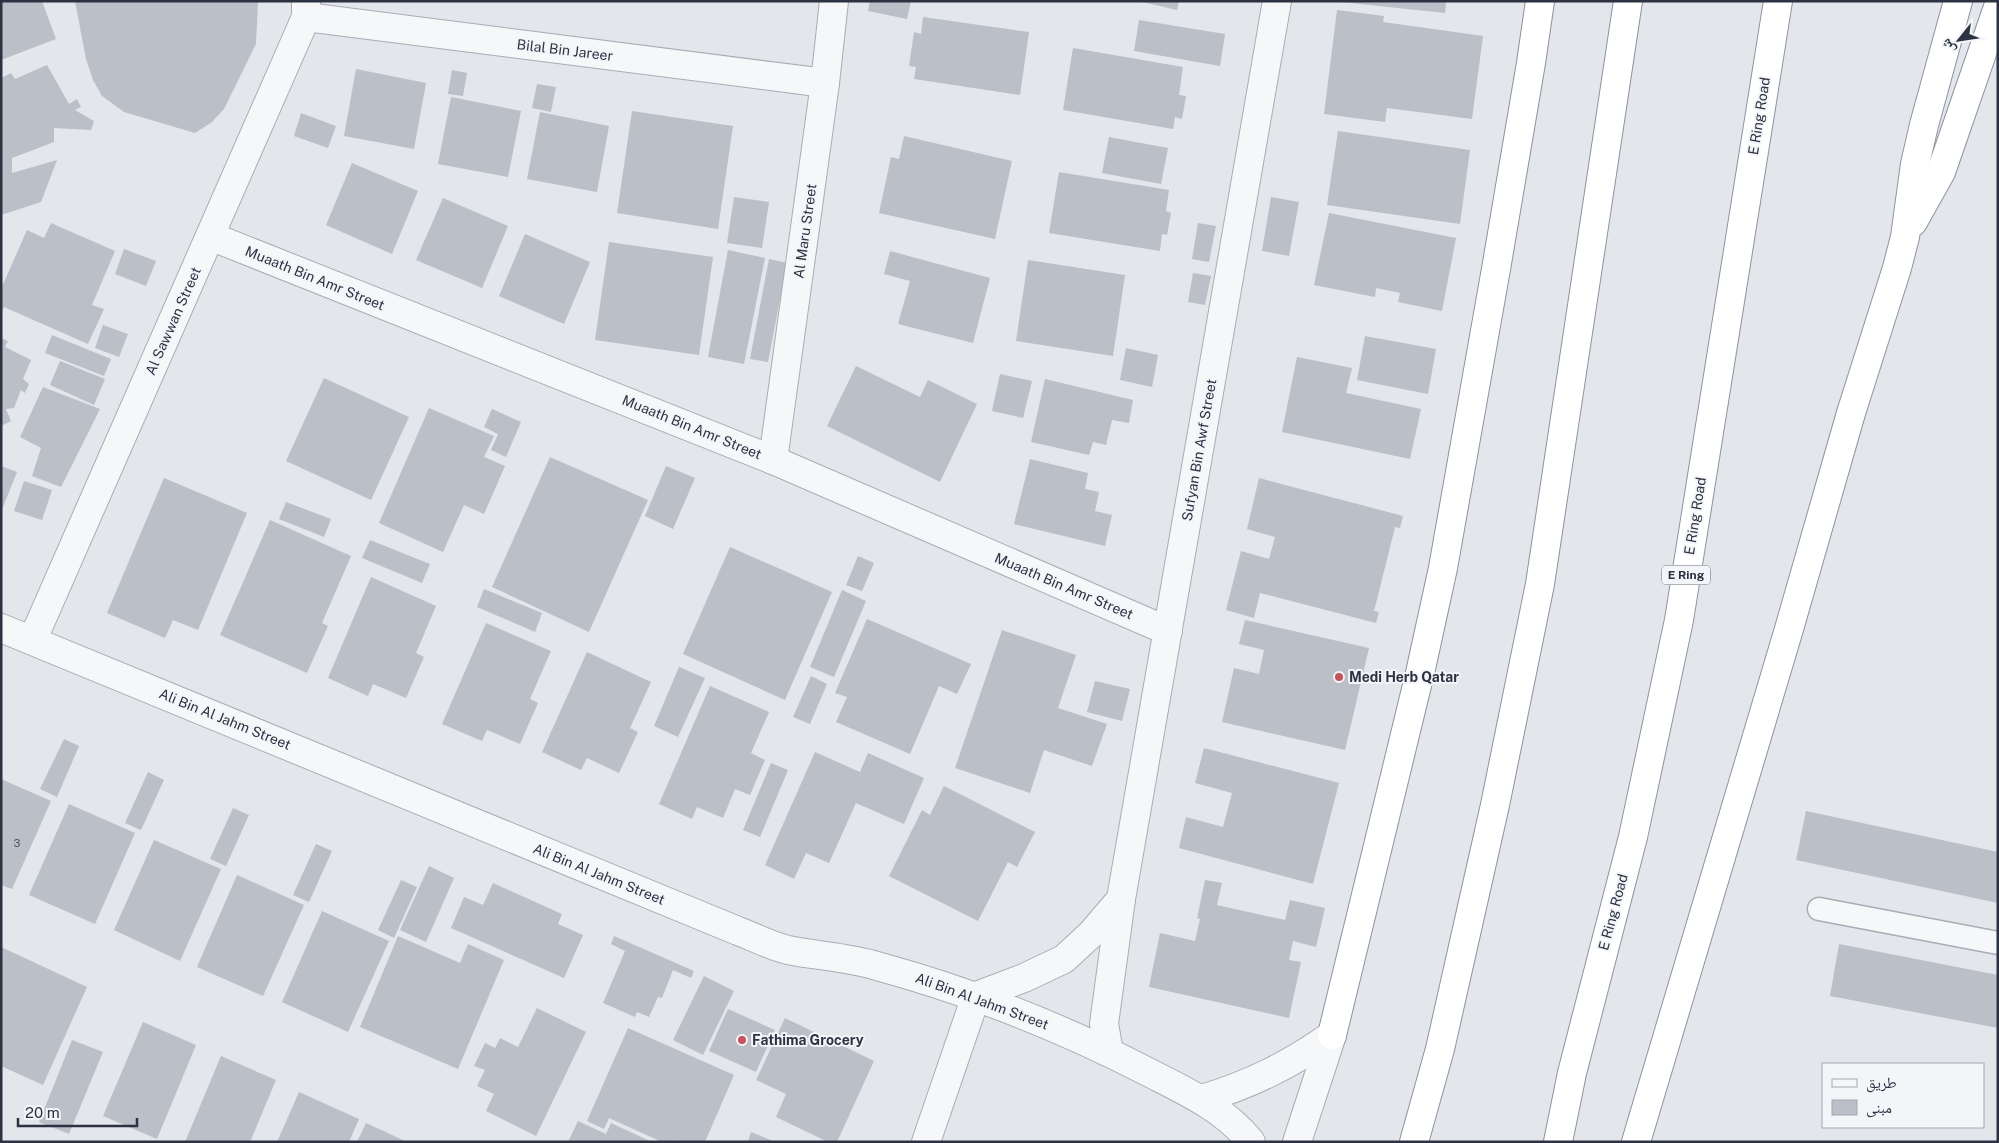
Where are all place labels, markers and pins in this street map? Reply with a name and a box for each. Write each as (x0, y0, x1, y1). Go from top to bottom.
place label: Medi Herb Qatar (1349, 669, 1459, 685)
marker: Medi Herb Qatar (1333, 671, 1345, 683)
place label: Fathima Grocery (752, 1032, 864, 1048)
marker: Fathima Grocery (736, 1034, 748, 1046)

